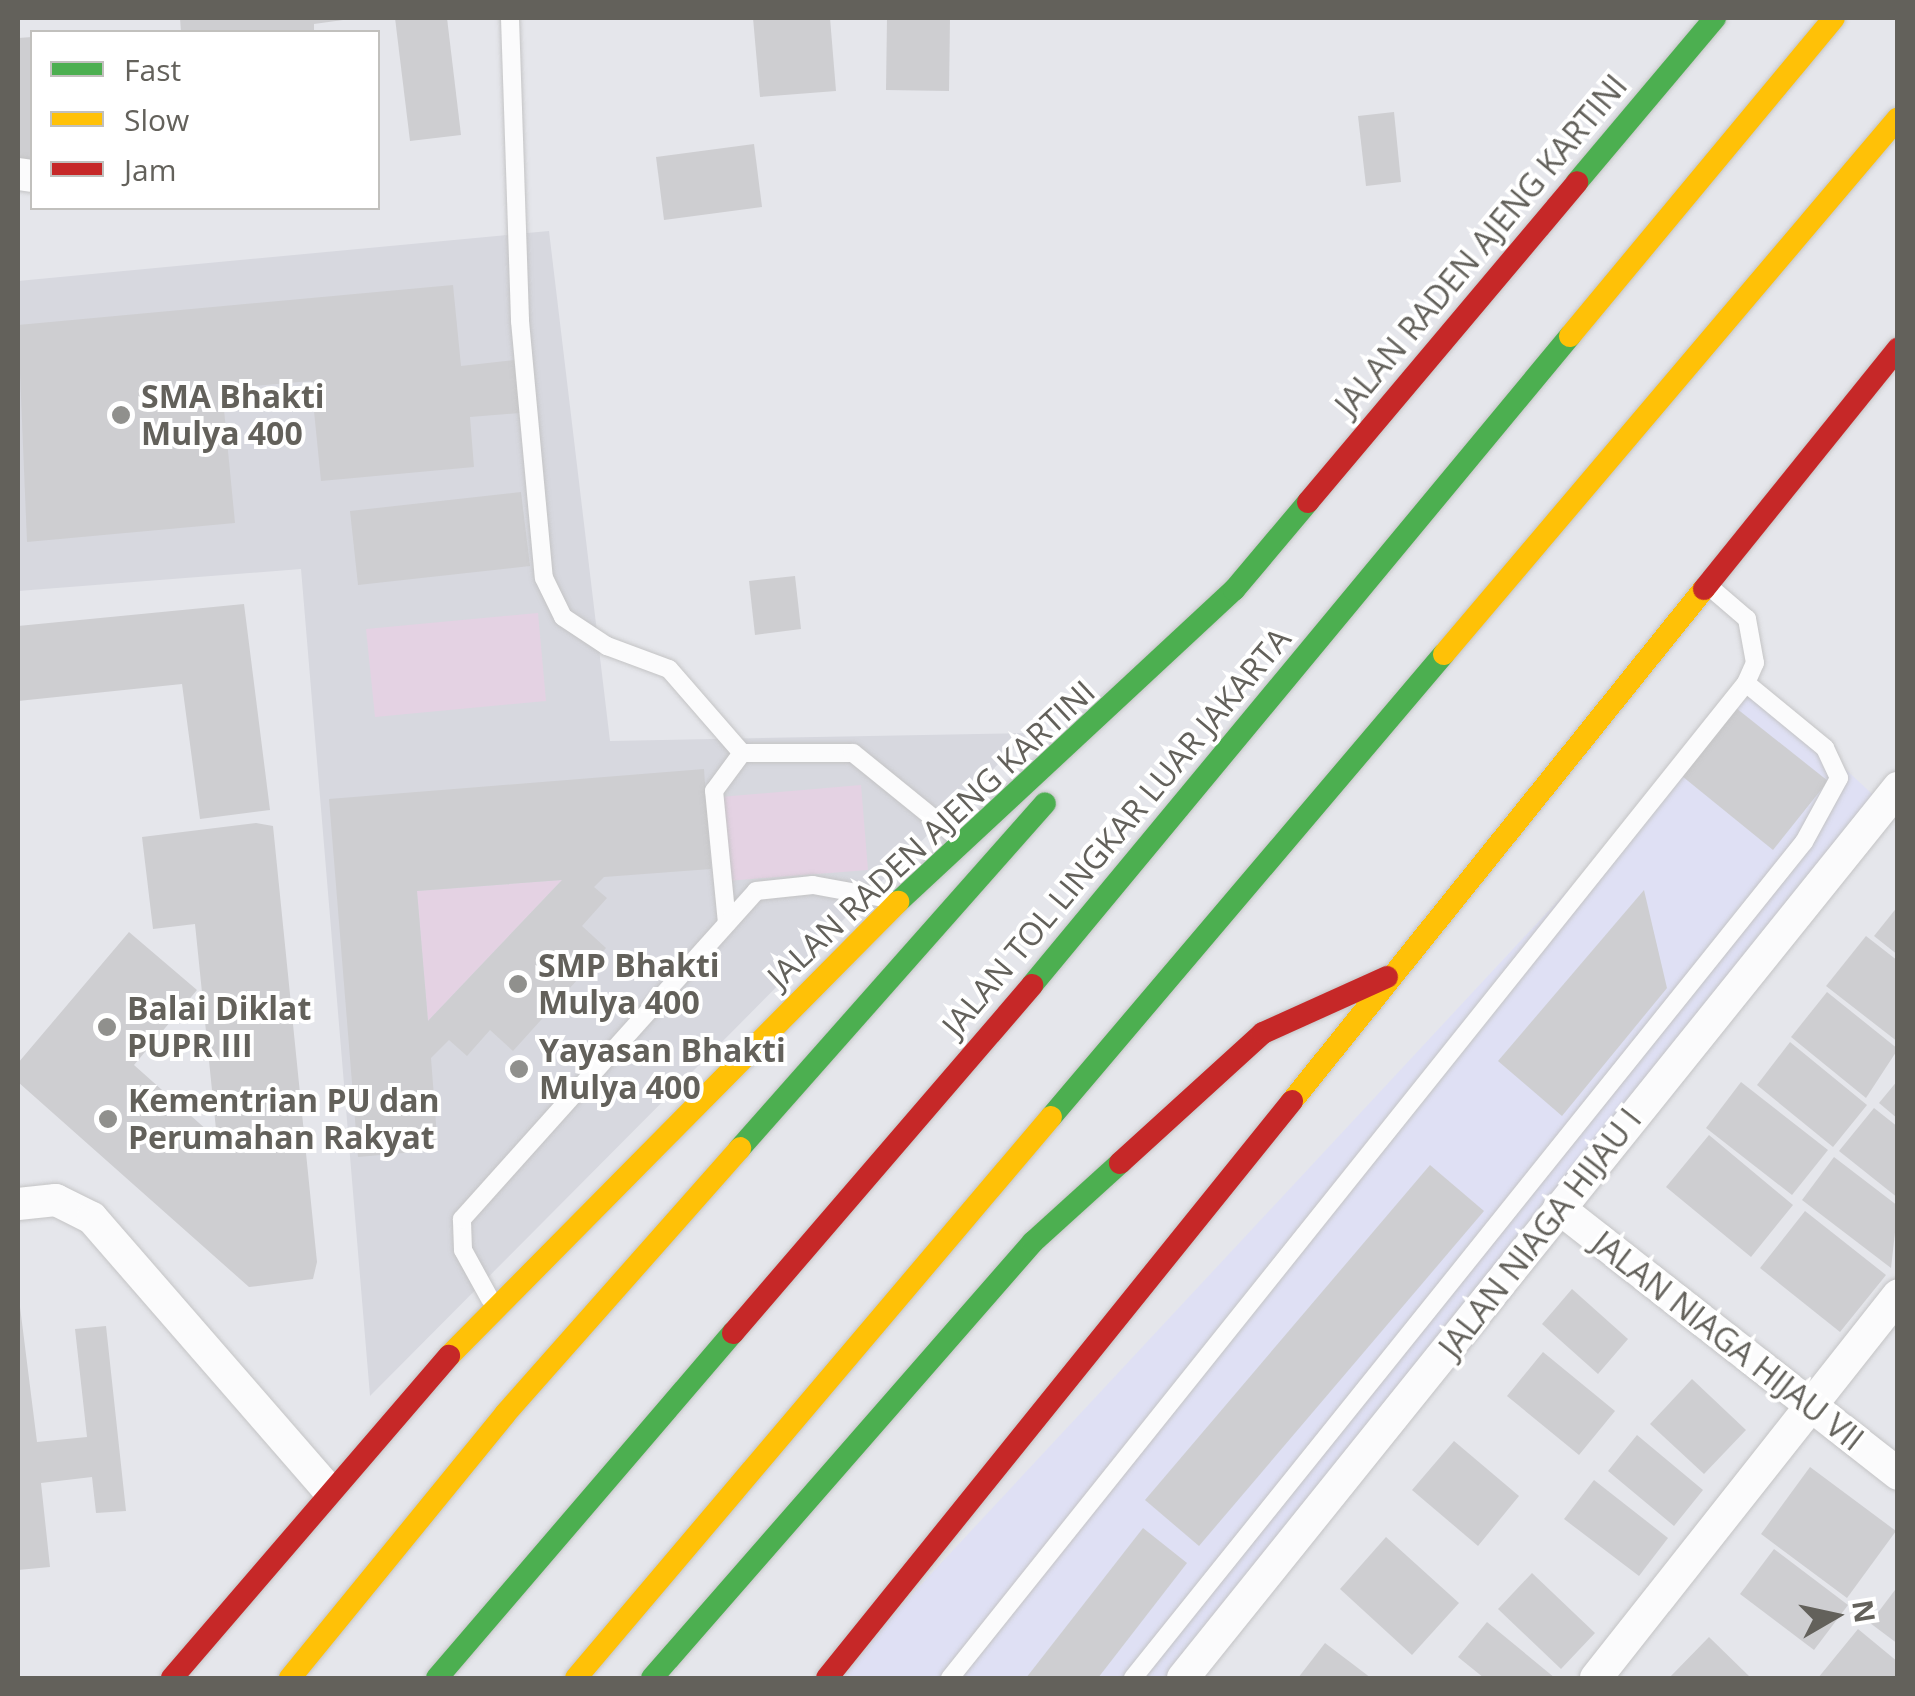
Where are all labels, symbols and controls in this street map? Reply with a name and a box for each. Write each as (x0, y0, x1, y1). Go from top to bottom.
legend (30, 30, 380, 210)
text: Fast (124, 49, 181, 90)
street label: JALAN RADEN AJENG KARTINI (1327, 67, 1635, 423)
text: Slow (124, 99, 189, 140)
text: Jam (124, 149, 177, 190)
place label: SMA Bhakti Mulya 400 (141, 378, 325, 453)
marker: SMA Bhakti Mulya 400 (110, 404, 132, 426)
street label: JALAN TOL LINGKAR LUAR JAKARTA (934, 620, 1298, 1044)
street label: JALAN RADEN AJENG KARTINI (760, 672, 1102, 996)
place label: SMP Bhakti Mulya 400 (538, 947, 720, 1022)
marker: SMP Bhakti Mulya 400 (507, 973, 529, 995)
place label: Balai Diklat PUPR III (127, 990, 311, 1065)
marker: Balai Diklat PUPR III (96, 1016, 118, 1038)
place label: Yayasan Bhakti Mulya 400 (539, 1032, 786, 1107)
marker: Yayasan Bhakti Mulya 400 (508, 1058, 530, 1080)
place label: Kementrian PU dan Perumahan Rakyat (128, 1082, 440, 1157)
street label: JALAN NIAGA HIJAU I (1431, 1101, 1649, 1365)
marker: Kementrian PU dan Perumahan Rakyat (97, 1108, 119, 1130)
street label: JALAN NIAGA HIJAU VII (1585, 1223, 1871, 1459)
north arrow (1785, 1566, 1885, 1666)
text: N (1844, 1597, 1885, 1626)

